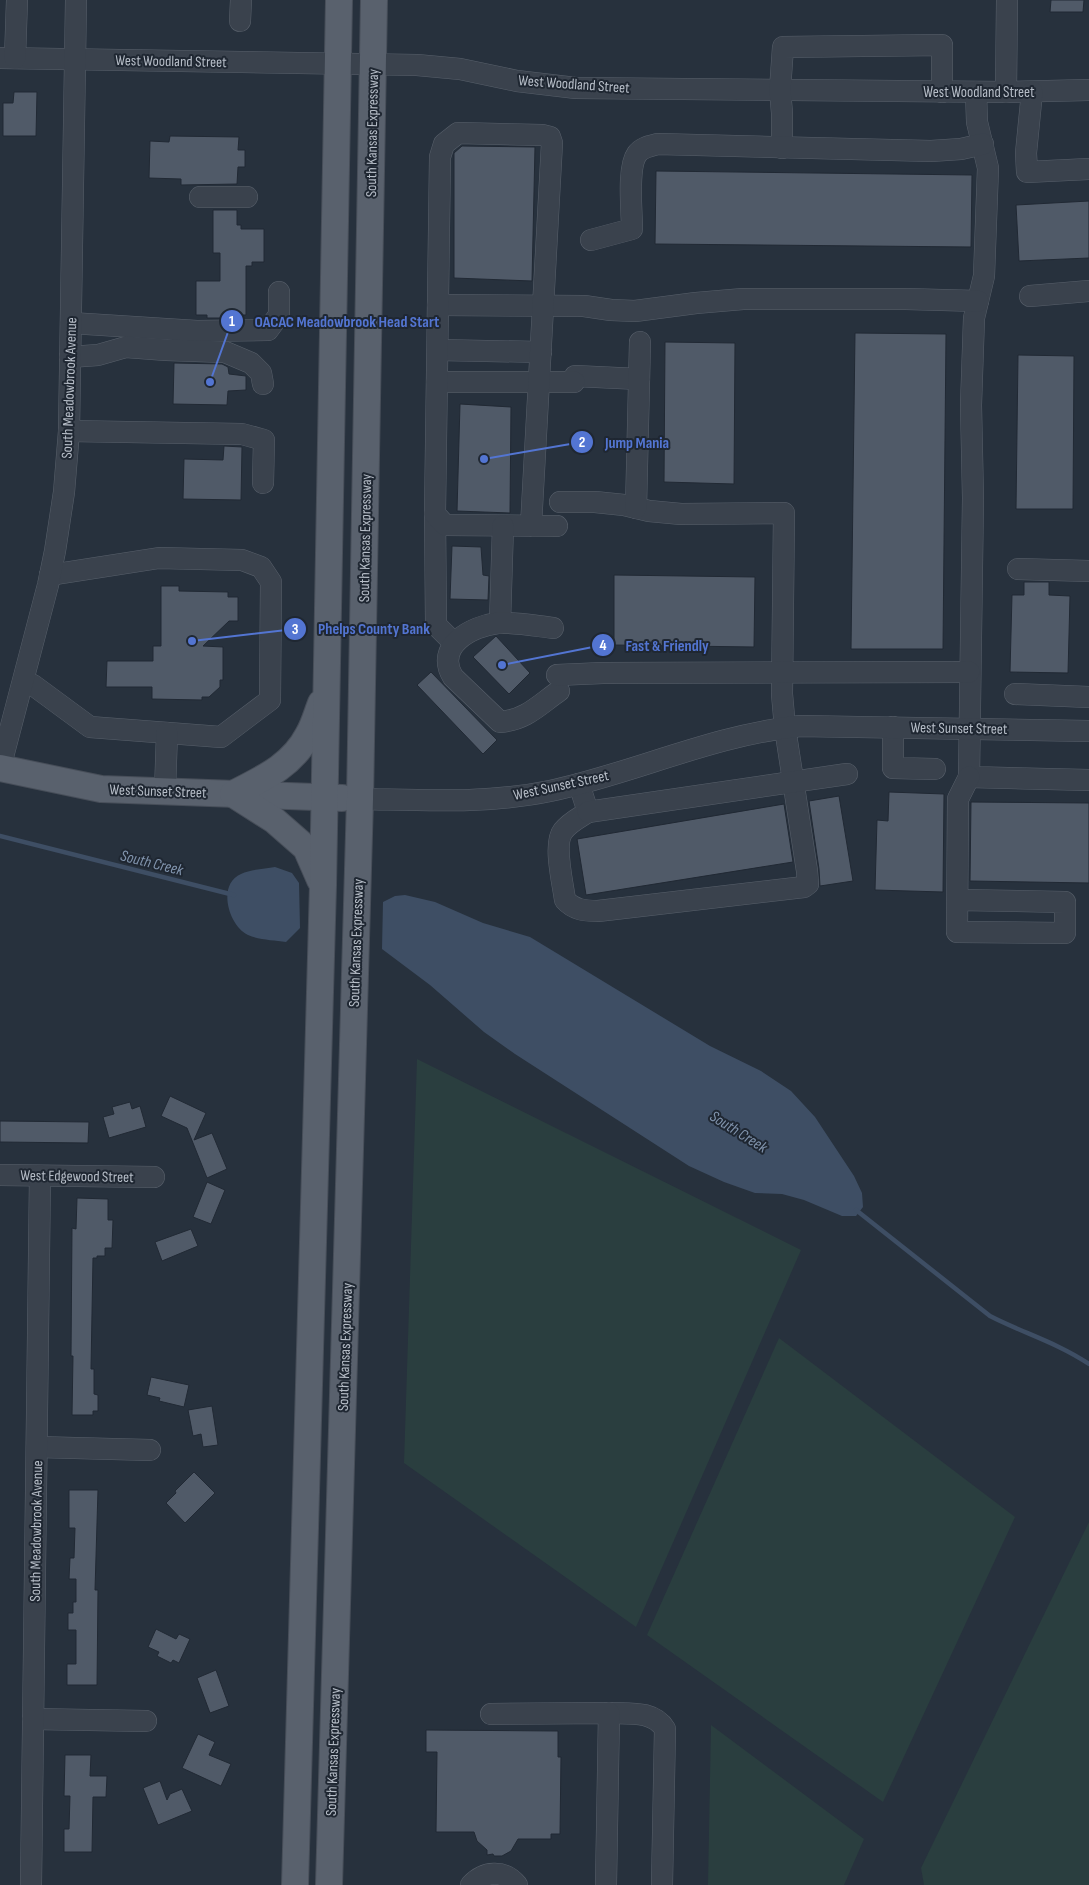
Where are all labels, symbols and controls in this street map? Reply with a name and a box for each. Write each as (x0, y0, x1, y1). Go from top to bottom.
street label: West Woodland Street (115, 51, 227, 72)
street label: South Kansas Expressway (362, 68, 383, 197)
street label: West Woodland Street (518, 71, 631, 98)
street label: West Woodland Street (923, 83, 1035, 102)
callout: OACAC Meadowbrook Head Start (220, 305, 450, 336)
text: 1 (229, 312, 235, 331)
text: OACAC Meadowbrook Head Start (255, 313, 439, 332)
street label: South Meadowbrook Avenue (58, 317, 81, 459)
callout: Jump Mania (569, 427, 679, 458)
text: 2 (579, 433, 585, 452)
text: Jump Mania (604, 434, 669, 453)
street label: South Kansas Expressway (355, 473, 376, 602)
callout: Phelps County Bank (283, 613, 440, 644)
text: 3 (292, 620, 299, 639)
text: Phelps County Bank (318, 620, 430, 639)
callout: Fast & Friendly (591, 629, 719, 660)
text: 4 (600, 636, 607, 655)
text: Fast & Friendly (625, 637, 709, 656)
street label: West Sunset Street (910, 718, 1008, 739)
street label: West Sunset Street (512, 766, 611, 805)
street label: West Sunset Street (109, 780, 207, 803)
water label: South Creek (118, 846, 186, 881)
street label: South Kansas Expressway (345, 878, 368, 1008)
water label: South Creek (706, 1107, 771, 1158)
street label: West Edgewood Street (20, 1166, 134, 1187)
street label: South Kansas Expressway (334, 1282, 357, 1412)
street label: South Meadowbrook Avenue (26, 1460, 47, 1602)
street label: South Kansas Expressway (322, 1687, 345, 1817)

